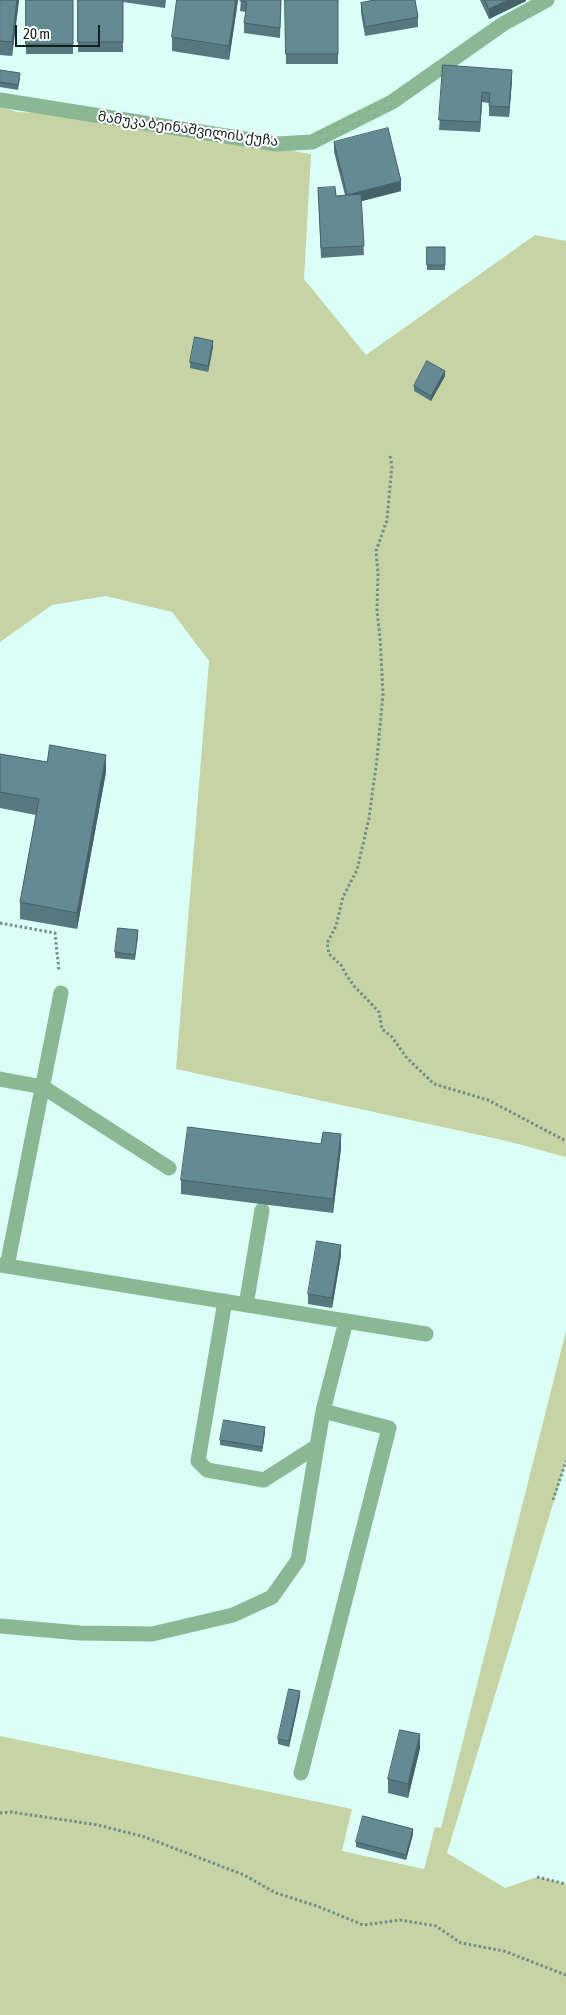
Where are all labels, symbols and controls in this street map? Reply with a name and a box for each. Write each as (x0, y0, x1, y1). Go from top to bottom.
scale bar (18, 15, 102, 47)
text: 20 m (23, 25, 50, 42)
street label: მამუკა ბეინაშვილის ქუჩა (97, 108, 279, 150)

